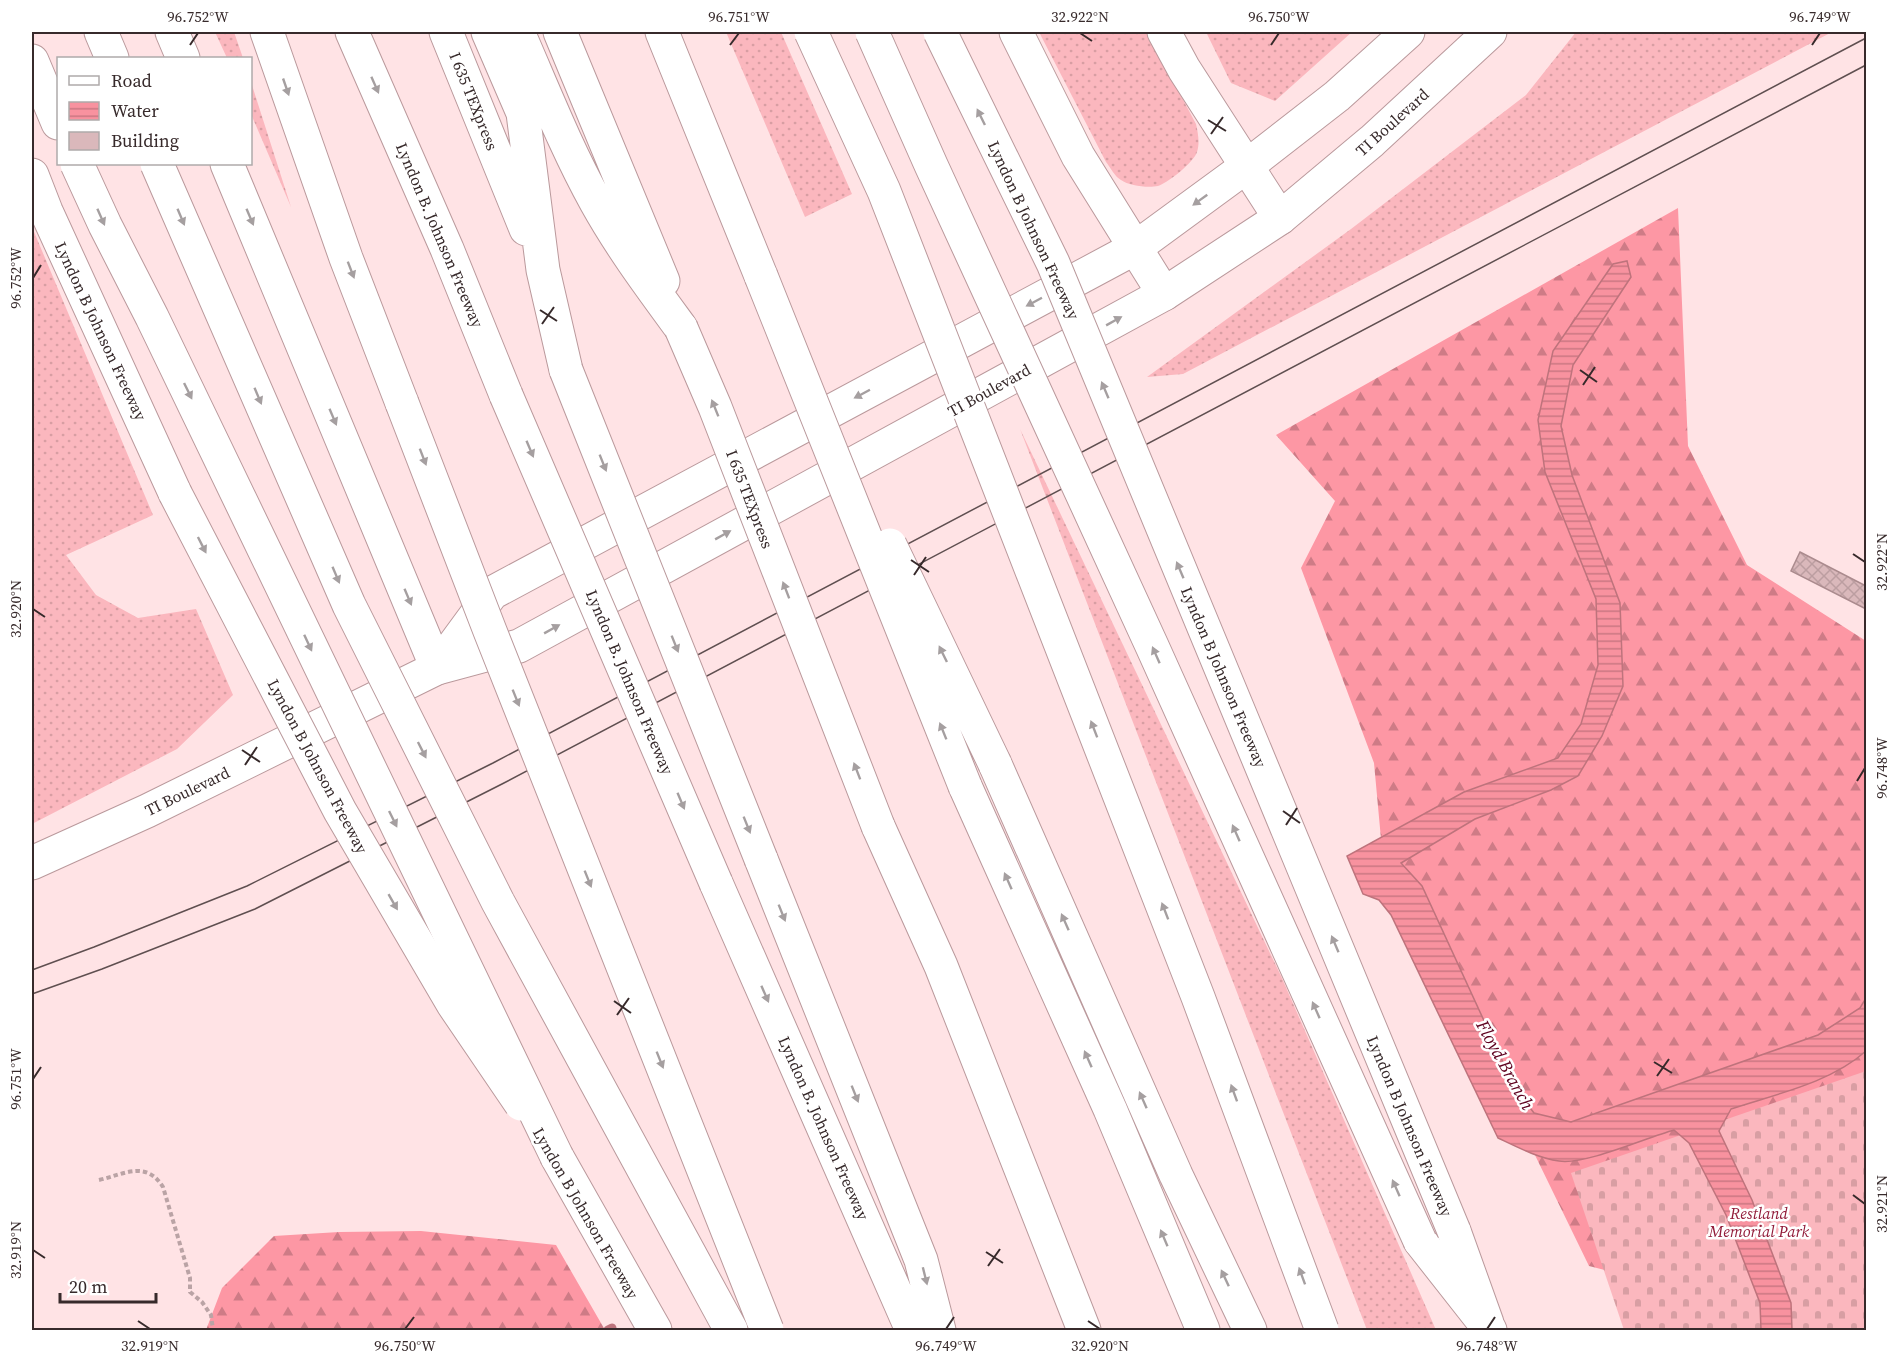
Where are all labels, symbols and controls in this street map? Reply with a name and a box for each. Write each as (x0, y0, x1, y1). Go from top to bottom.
text: 96.752°W (167, 6, 229, 27)
text: 96.751°W (708, 6, 770, 27)
text: 32.922°N (1051, 6, 1109, 27)
text: 96.750°W (1248, 6, 1310, 27)
text: 96.749°W (1789, 6, 1851, 27)
street label: I 635 TEXpress (444, 49, 504, 154)
legend (57, 57, 252, 165)
text: Road (111, 68, 152, 93)
one-way arrow (371, 76, 381, 94)
one-way arrow (281, 78, 291, 96)
street label: TI Boulevard (1351, 83, 1433, 161)
text: Water (111, 98, 159, 123)
one-way arrow (977, 108, 986, 125)
text: Building (111, 128, 179, 153)
street label: Lyndon B Johnson Freeway (983, 137, 1085, 324)
street label: Lyndon B. Johnson Freeway (391, 139, 489, 332)
one-way arrow (1193, 194, 1208, 206)
one-way arrow (96, 208, 106, 226)
one-way arrow (176, 209, 185, 226)
one-way arrow (245, 209, 255, 227)
street label: Lyndon B Johnson Freeway (50, 238, 152, 425)
text: 96.752°W (5, 247, 26, 309)
one-way arrow (346, 262, 356, 280)
one-way arrow (1026, 297, 1043, 307)
one-way arrow (1105, 316, 1122, 326)
street label: TI Boulevard (944, 358, 1034, 422)
one-way arrow (1100, 381, 1109, 399)
one-way arrow (184, 383, 193, 400)
one-way arrow (254, 387, 263, 405)
one-way arrow (854, 389, 871, 399)
one-way arrow (710, 399, 719, 417)
one-way arrow (329, 408, 338, 426)
one-way arrow (525, 440, 534, 457)
street label: I 635 TEXpress (721, 446, 779, 552)
one-way arrow (419, 448, 428, 466)
one-way arrow (599, 454, 608, 472)
one-way arrow (714, 530, 731, 540)
text: 32.922°N (1871, 533, 1892, 591)
one-way arrow (197, 536, 207, 553)
one-way arrow (1175, 561, 1184, 579)
one-way arrow (332, 566, 341, 584)
text: 32.920°N (5, 580, 26, 638)
one-way arrow (781, 581, 790, 599)
street label: Lyndon B Johnson Freeway (1176, 583, 1272, 772)
street label: Lyndon B. Johnson Freeway (581, 586, 679, 779)
one-way arrow (404, 588, 413, 606)
one-way arrow (543, 624, 560, 634)
one-way arrow (304, 634, 313, 651)
one-way arrow (671, 635, 680, 653)
one-way arrow (1151, 645, 1161, 663)
one-way arrow (938, 646, 947, 663)
street label: Lyndon B Johnson Freeway (263, 675, 374, 858)
one-way arrow (512, 689, 522, 707)
one-way arrow (1089, 720, 1098, 738)
one-way arrow (938, 722, 948, 740)
text: 96.748°W (1871, 737, 1892, 799)
one-way arrow (416, 741, 426, 759)
street label: TI Boulevard (141, 761, 233, 821)
one-way arrow (852, 762, 862, 780)
one-way arrow (676, 793, 686, 811)
one-way arrow (388, 810, 397, 827)
one-way arrow (743, 816, 753, 834)
one-way arrow (1231, 823, 1241, 841)
one-way arrow (584, 870, 593, 888)
one-way arrow (1003, 872, 1012, 889)
one-way arrow (388, 894, 398, 911)
one-way arrow (1159, 901, 1169, 919)
one-way arrow (778, 904, 788, 922)
one-way arrow (1060, 912, 1070, 930)
one-way arrow (1330, 935, 1339, 953)
one-way arrow (760, 985, 770, 1003)
one-way arrow (1311, 1001, 1321, 1019)
water label: Floyd Branch (1470, 1015, 1540, 1114)
street label: Lyndon B Johnson Freeway (1362, 1032, 1458, 1221)
street label: Lyndon B. Johnson Freeway (773, 1033, 875, 1224)
text: 96.751°W (5, 1048, 26, 1110)
one-way arrow (1083, 1050, 1092, 1067)
one-way arrow (656, 1051, 665, 1069)
one-way arrow (1228, 1084, 1238, 1102)
one-way arrow (850, 1086, 860, 1104)
one-way arrow (1139, 1092, 1148, 1109)
street label: Lyndon B Johnson Freeway (528, 1123, 645, 1303)
text: 32.921°N (1871, 1175, 1892, 1233)
one-way arrow (1392, 1180, 1401, 1197)
park label: Restland Memorial Park (1708, 1202, 1810, 1242)
text: 32.919°N (5, 1221, 26, 1279)
one-way arrow (1159, 1229, 1169, 1247)
scale bar (60, 1266, 156, 1304)
one-way arrow (921, 1267, 930, 1285)
one-way arrow (1297, 1267, 1306, 1285)
one-way arrow (1220, 1269, 1229, 1286)
text: 20 m (69, 1274, 107, 1299)
text: 32.919°N (121, 1335, 179, 1356)
text: 96.750°W (374, 1335, 436, 1356)
text: 96.749°W (915, 1335, 977, 1356)
text: 32.920°N (1071, 1335, 1129, 1356)
text: 96.748°W (1456, 1335, 1518, 1356)

